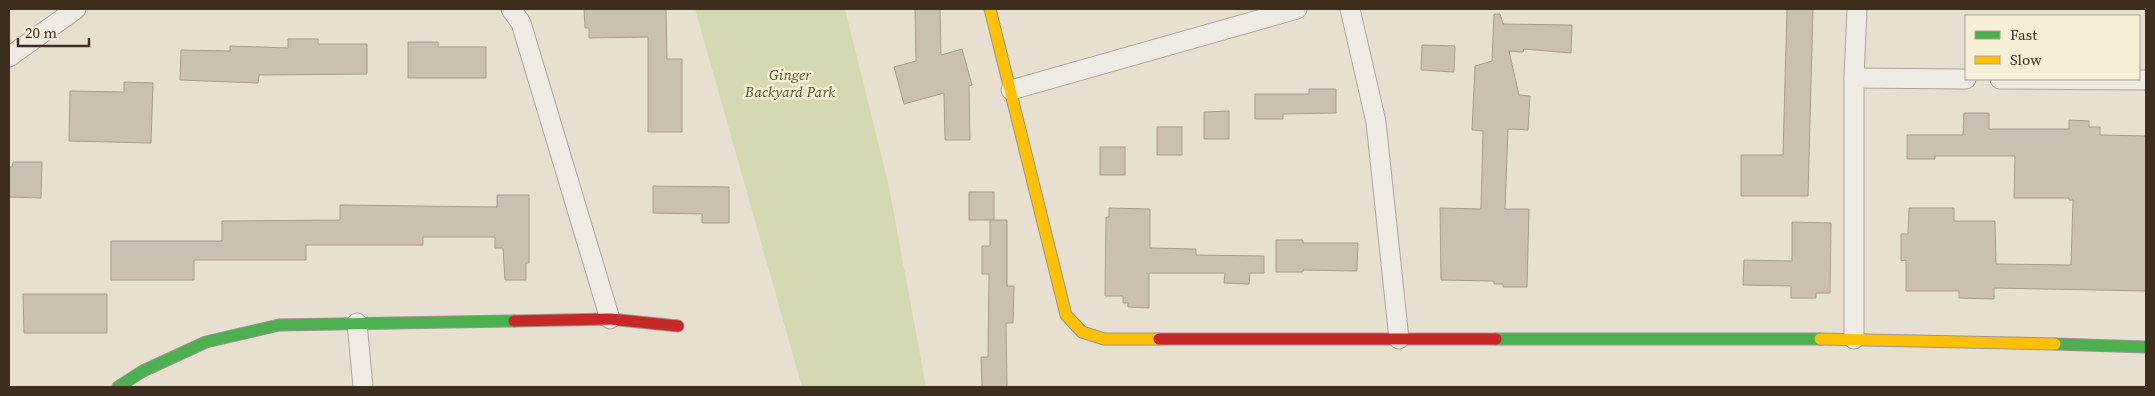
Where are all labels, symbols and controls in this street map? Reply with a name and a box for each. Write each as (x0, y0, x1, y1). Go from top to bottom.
scale bar (18, 15, 89, 47)
legend (1965, 15, 2140, 80)
text: 20 m (25, 22, 57, 43)
text: Fast (2010, 24, 2037, 45)
text: Slow (2010, 49, 2042, 70)
park label: Ginger Backyard Park (744, 64, 836, 102)

